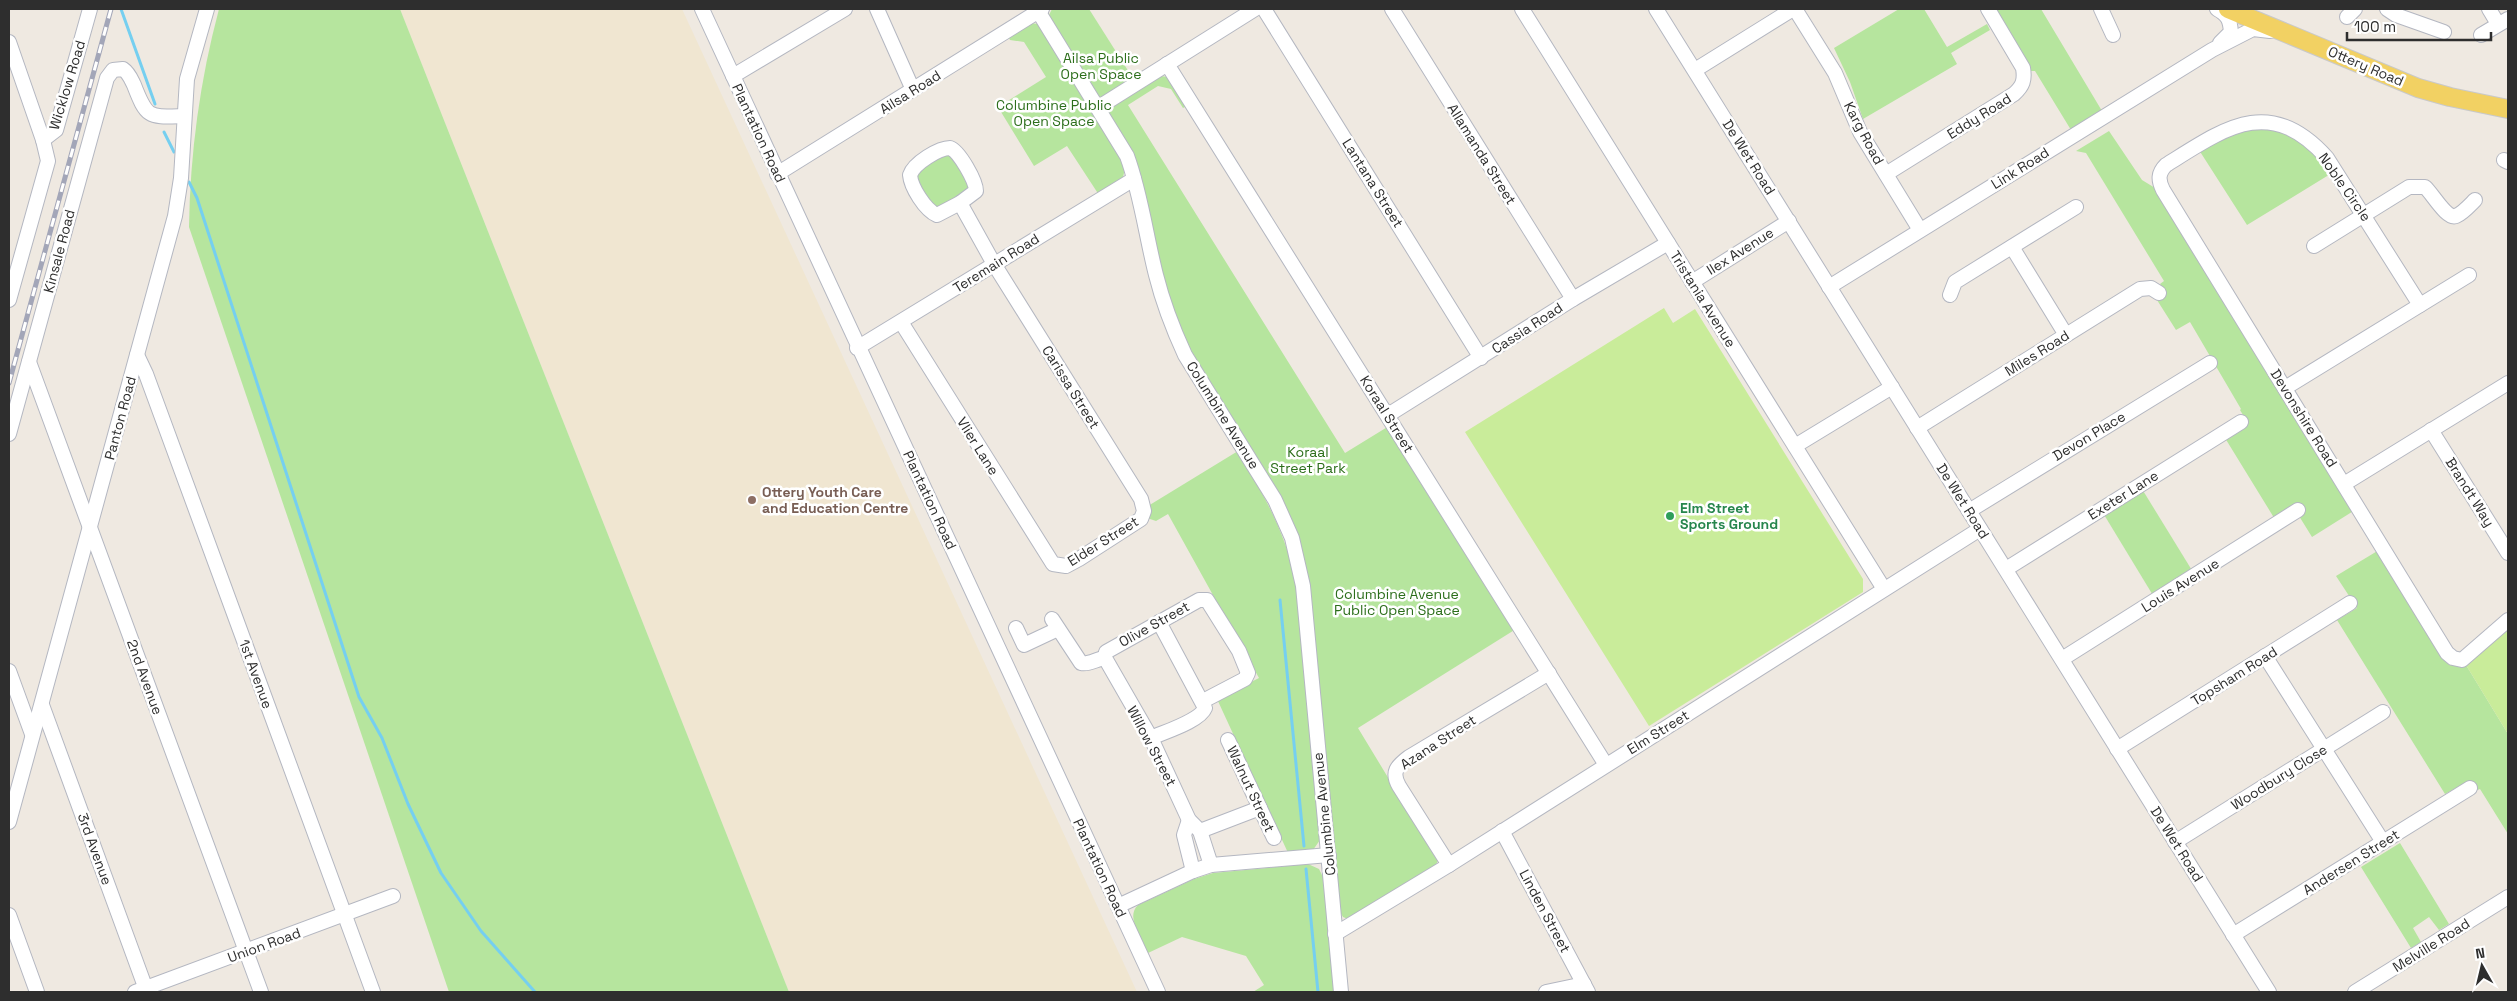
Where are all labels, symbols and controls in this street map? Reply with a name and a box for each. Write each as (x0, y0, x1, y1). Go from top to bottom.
scale bar (2347, 10, 2491, 42)
text: 100 m (2354, 17, 2396, 36)
street label: Wicklow Road (45, 38, 89, 132)
street label: Ottery Road (2325, 42, 2407, 90)
park label: Ailsa Public Open Space (1061, 49, 1141, 83)
street label: Ailsa Road (876, 66, 944, 118)
street label: Plantation Road (728, 81, 790, 185)
street label: Eddy Road (1944, 89, 2014, 143)
park label: Columbine Public Open Space (996, 96, 1112, 130)
street label: Karg Road (1840, 98, 1888, 168)
street label: Allamanda Street (1444, 100, 1520, 208)
street label: De Wet Road (1719, 116, 1779, 198)
street label: Lantana Street (1338, 135, 1408, 231)
street label: Link Road (1988, 143, 2052, 193)
street label: Noble Circle (2315, 149, 2375, 225)
street label: Kinsale Road (39, 207, 79, 295)
street label: Ilex Avenue (1703, 223, 1777, 279)
street label: Teremain Road (949, 229, 1043, 297)
street label: Tristania Avenue (1666, 247, 1740, 351)
street label: Cassia Road (1488, 298, 1566, 358)
street label: Miles Road (2001, 326, 2073, 380)
street label: Carissa Street (1038, 342, 1104, 432)
street label: Columbine Avenue (1183, 358, 1263, 472)
street label: Devonshire Road (2267, 366, 2341, 470)
street label: Koraal Street (1356, 372, 1418, 456)
street label: Panton Road (100, 374, 140, 462)
street label: Devon Place (2049, 407, 2129, 465)
street label: Vlier Lane (953, 414, 1003, 478)
park label: Koraal Street Park (1270, 443, 1346, 477)
street label: Plantation Road (899, 448, 961, 552)
street label: Brandt Way (2442, 454, 2498, 530)
street label: De Wet Road (1933, 460, 1993, 542)
street label: Exeter Lane (2084, 466, 2162, 524)
place label: Ottery Youth Care and Education Centre (762, 483, 908, 517)
marker: Ottery Youth Care and Education Centre (746, 494, 758, 506)
place label: Elm Street Sports Ground (1680, 499, 1778, 533)
marker: Elm Street Sports Ground (1664, 510, 1676, 522)
street label: Elder Street (1064, 512, 1142, 570)
street label: Louis Avenue (2138, 554, 2222, 616)
park label: Columbine Avenue Public Open Space (1334, 585, 1460, 619)
street label: Olive Street (1115, 597, 1193, 651)
street label: 2nd Avenue (123, 637, 167, 717)
street label: 1st Avenue (235, 637, 277, 711)
street label: Topsham Road (2187, 642, 2281, 710)
street label: Willow Street (1123, 703, 1181, 789)
street label: Elm Street (1624, 706, 1692, 758)
street label: Azana Street (1397, 711, 1479, 773)
street label: Woodbury Close (2228, 740, 2330, 814)
street label: Walnut Street (1223, 743, 1279, 835)
street label: Columbine Avenue (1309, 751, 1339, 877)
street label: De Wet Road (2147, 803, 2207, 885)
street label: 3rd Avenue (74, 811, 116, 887)
street label: Plantation Road (1069, 816, 1131, 920)
street label: Andersen Street (2299, 825, 2403, 899)
street label: Linden Street (1515, 866, 1575, 956)
street label: Melville Road (2389, 914, 2473, 976)
street label: Union Road (225, 923, 303, 967)
north arrow (2457, 941, 2507, 991)
text: N (2474, 944, 2486, 963)

